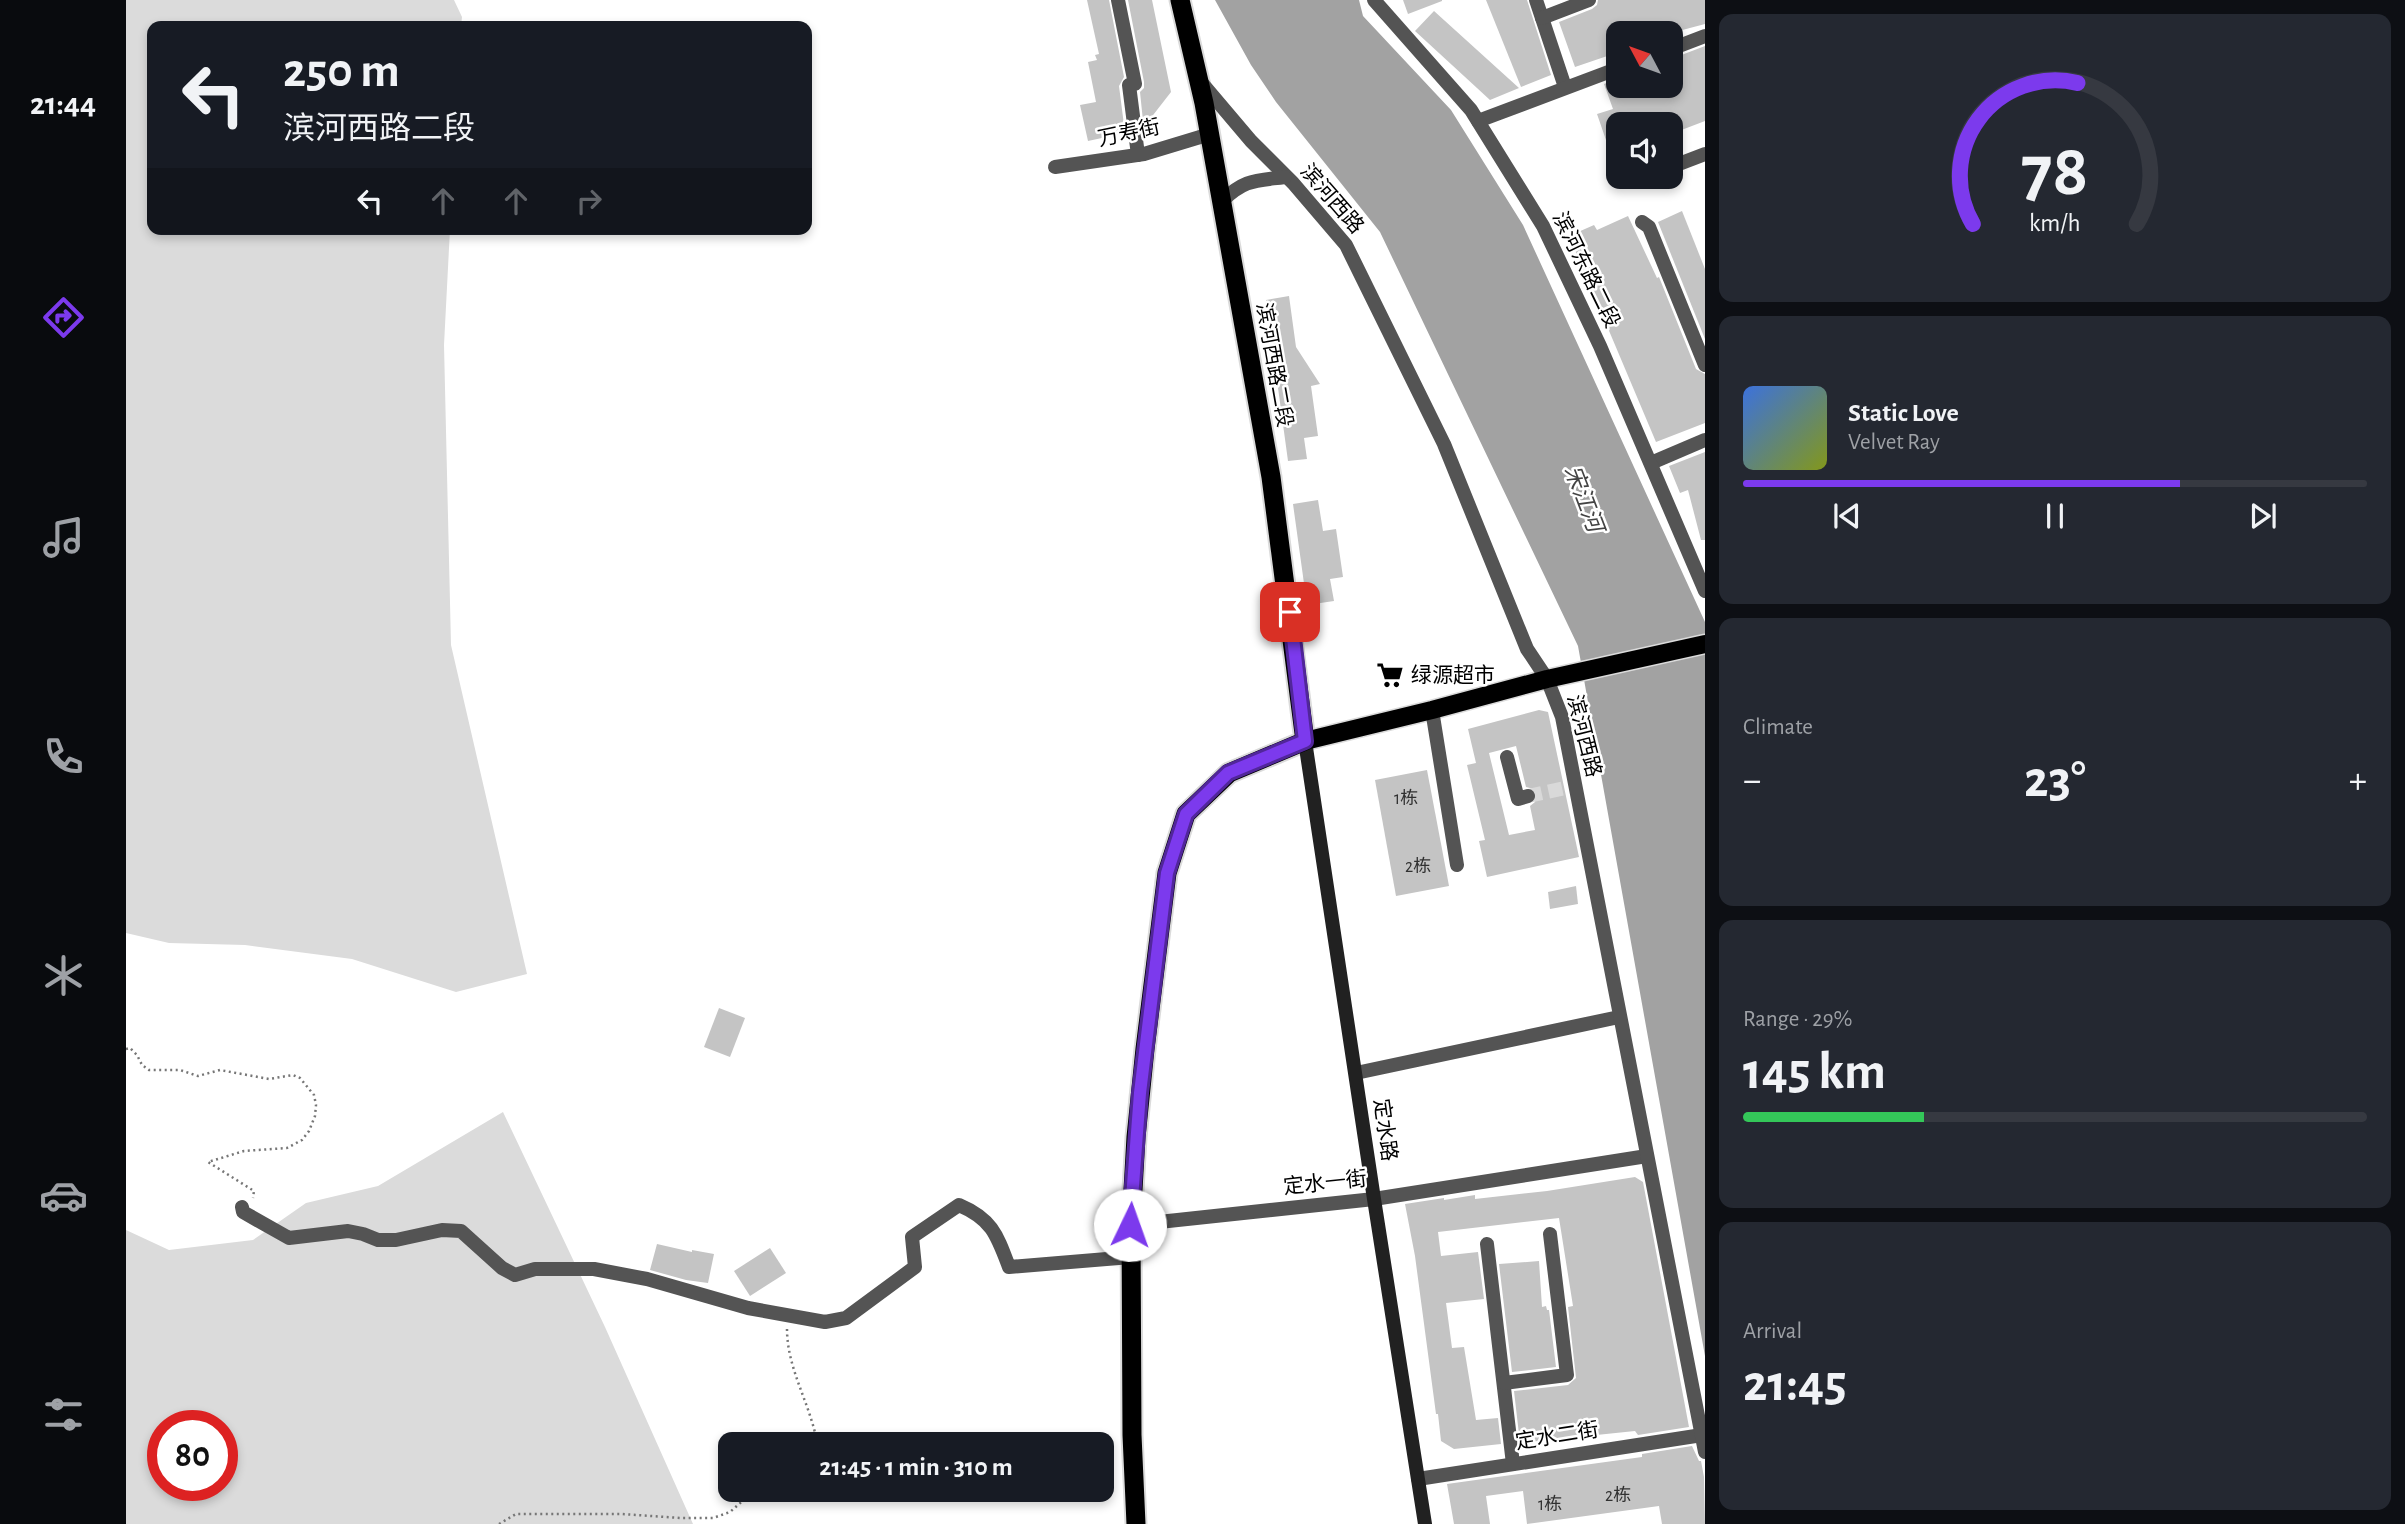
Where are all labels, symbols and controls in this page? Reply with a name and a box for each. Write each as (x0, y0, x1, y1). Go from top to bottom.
north arrow (1606, 21, 1684, 98)
map controls (1606, 21, 1683, 189)
text: 250 m (283, 47, 400, 96)
icon: left (168, 49, 259, 140)
text: 21:44 (30, 88, 96, 120)
button: sound (1606, 112, 1683, 189)
text: 滨河西路二段 (283, 113, 475, 145)
street label: 万寿街 (1096, 115, 1162, 150)
text: 78 (2021, 136, 2089, 209)
street label: 滨河西路 (1297, 160, 1368, 238)
icon: left (351, 182, 389, 220)
icon: ahead (424, 182, 462, 220)
icon: ahead (497, 182, 535, 220)
icon: right (570, 182, 608, 220)
street label: 滨河东路二段 (1549, 208, 1624, 331)
text: km/h (2029, 211, 2081, 236)
icon: directions (39, 293, 88, 342)
street label: 滨河西路二段 (1253, 301, 1296, 429)
text: Static Love (1848, 400, 1959, 426)
text: Velvet Ray (1848, 431, 1940, 454)
water label: 宋江河 (1560, 462, 1609, 539)
icon: previous (1828, 497, 1866, 535)
icon: pause (2036, 497, 2074, 535)
icon: next (2244, 497, 2282, 535)
icon: music (39, 513, 88, 562)
pin (1260, 582, 1320, 642)
icon: arrive (1271, 593, 1309, 631)
supermarket icon: 绿源超市 (1375, 660, 1405, 690)
place label: 绿源超市 (1411, 664, 1495, 686)
street label: 滨河西路 (1564, 692, 1605, 779)
text: Climate (1743, 716, 1813, 739)
icon: phone (39, 732, 88, 781)
text: 23° (2024, 754, 2086, 806)
text: − (1743, 762, 1761, 800)
text: + (2349, 762, 2367, 800)
house number: 1栋 (1394, 788, 1418, 808)
house number: 2栋 (1405, 856, 1431, 876)
icon: climate (39, 951, 88, 1000)
text: Range · 29% (1743, 1008, 1852, 1031)
text: 145 km (1743, 1046, 1886, 1098)
street label: 定水路 (1370, 1097, 1401, 1163)
street label: 定水一街 (1282, 1167, 1368, 1198)
icon: car (39, 1171, 88, 1220)
position arrow (1093, 1188, 1167, 1262)
text: Arrival (1743, 1320, 1802, 1343)
text: 21:45 (1743, 1358, 1847, 1410)
icon: filters (39, 1390, 88, 1439)
speed limit sign: 80 (147, 1410, 238, 1501)
street label: 定水二街 (1514, 1418, 1600, 1453)
text: 21:45 · 1 min · 310 m (819, 1454, 1013, 1480)
house number: 2栋 (1605, 1485, 1631, 1505)
house number: 1栋 (1538, 1494, 1562, 1514)

